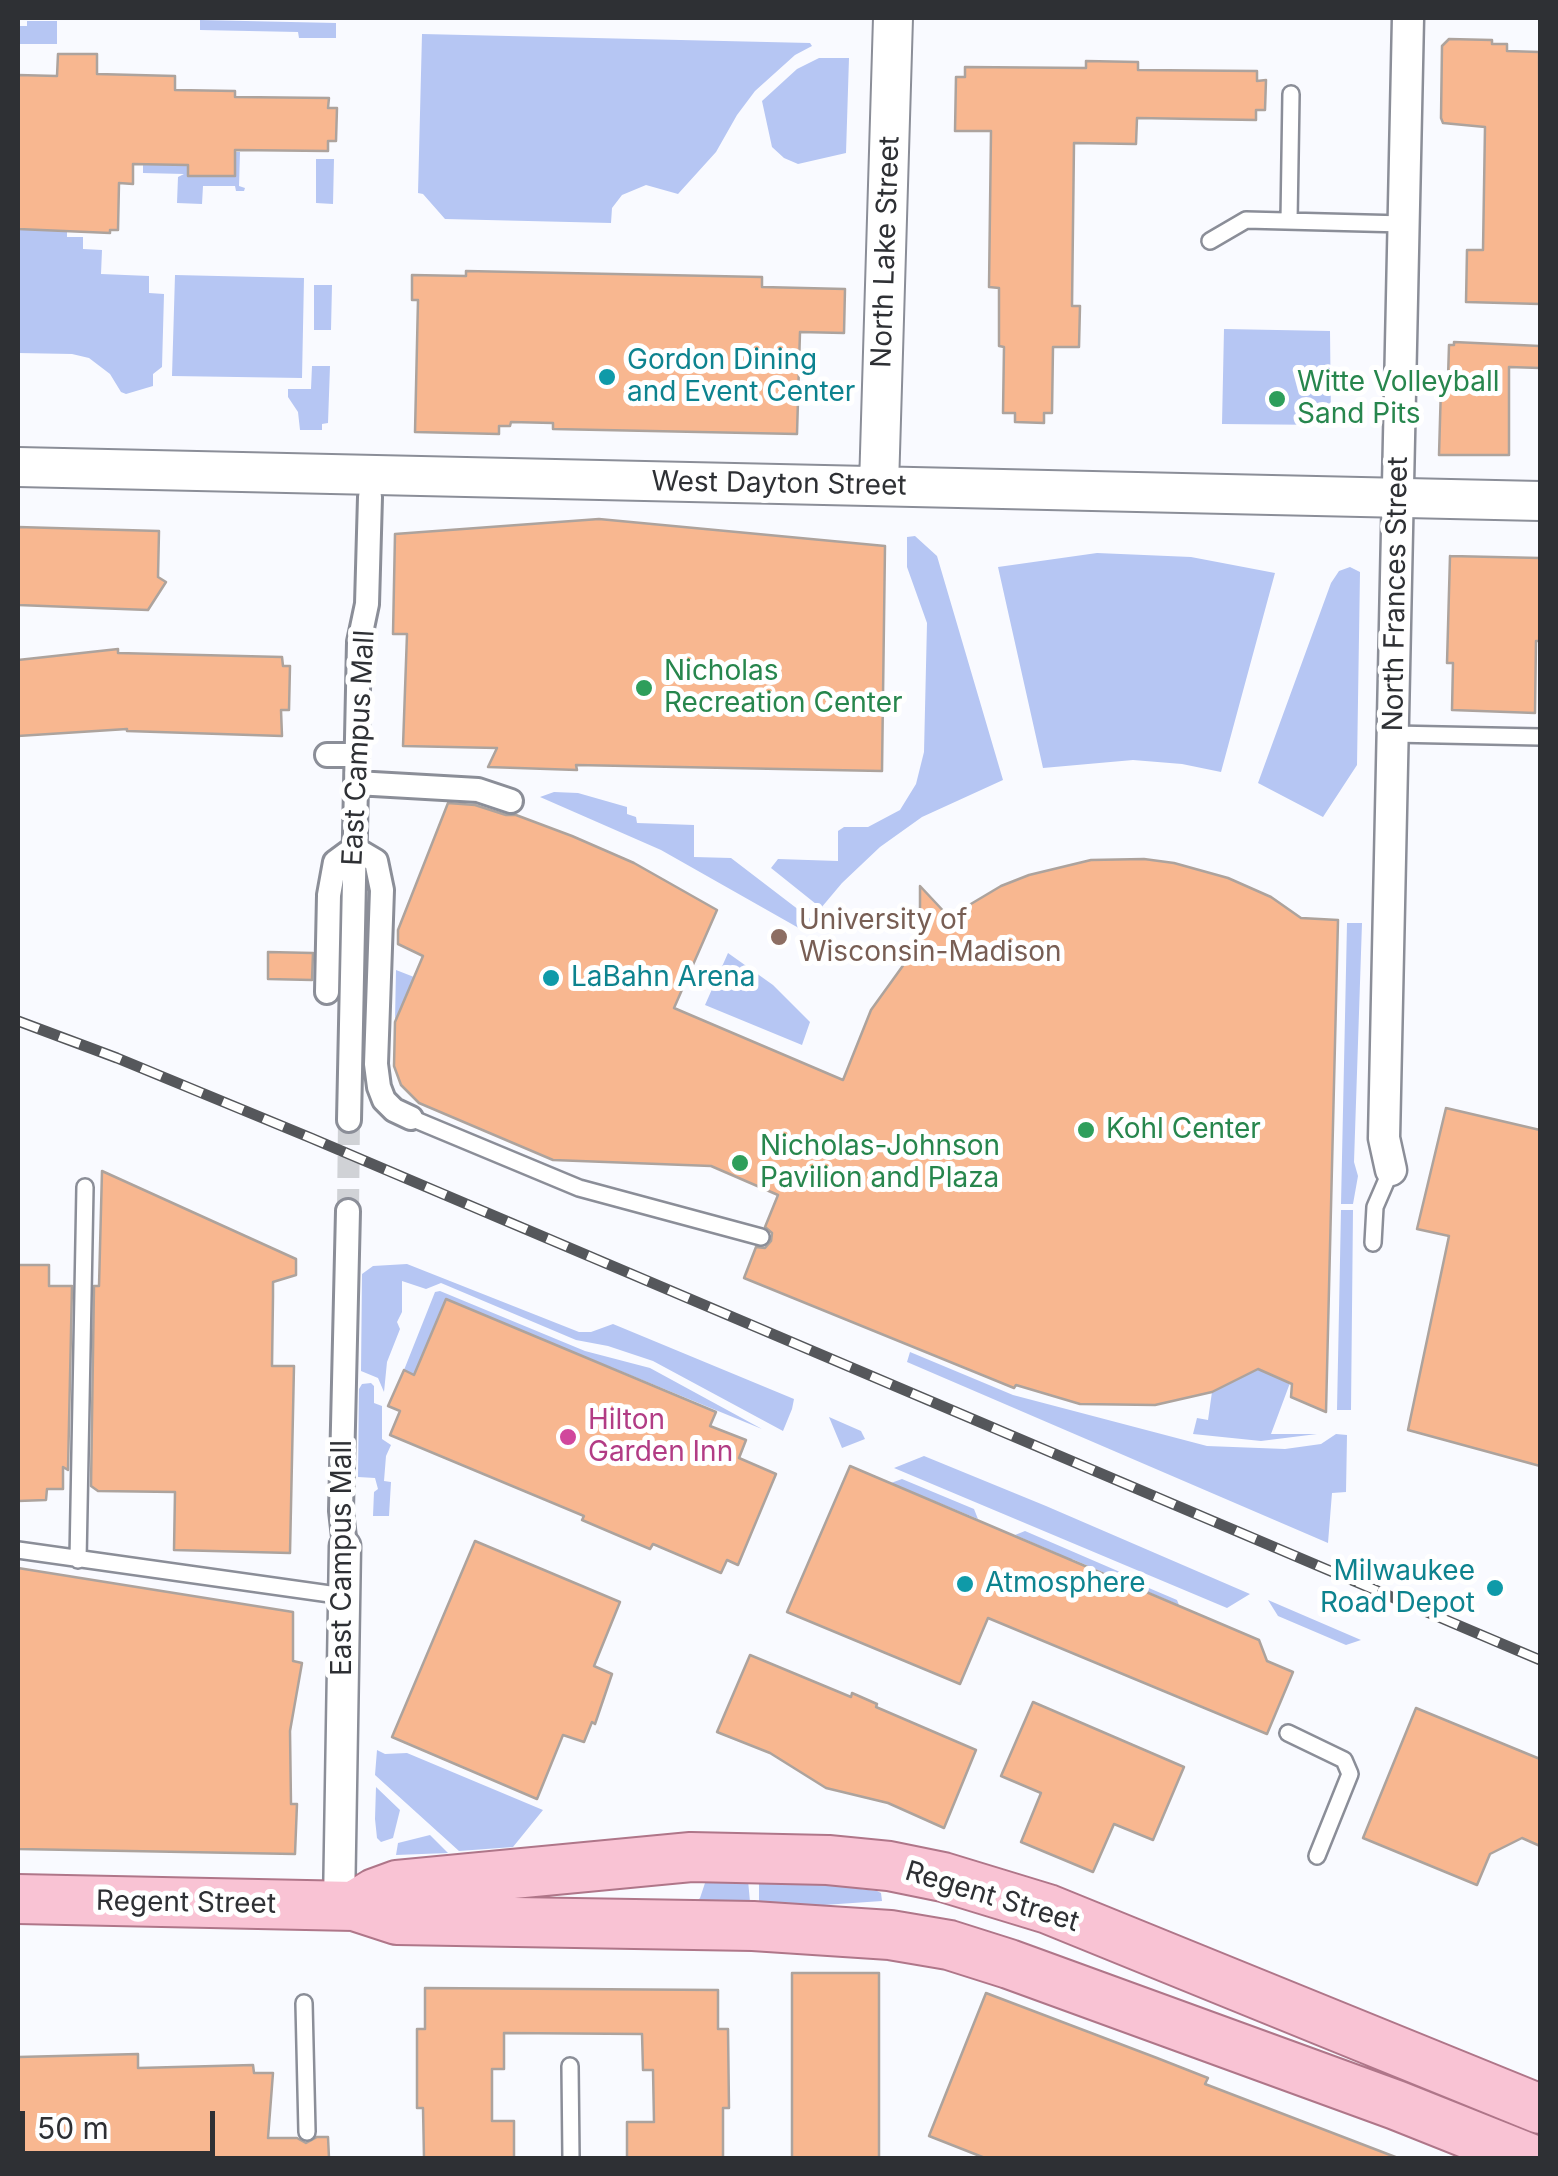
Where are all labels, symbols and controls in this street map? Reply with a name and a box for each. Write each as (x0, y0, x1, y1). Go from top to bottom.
street label: North Lake Street (865, 136, 907, 368)
place label: Gordon Dining and Event Center (627, 344, 855, 410)
marker: Gordon Dining and Event Center (596, 366, 618, 388)
place label: Witte Volleyball Sand Pits (1297, 366, 1500, 432)
marker: Witte Volleyball Sand Pits (1266, 388, 1288, 410)
street label: North Frances Street (1377, 456, 1415, 732)
street label: West Dayton Street (651, 465, 907, 503)
street label: East Campus Mall (336, 629, 382, 867)
place label: Nicholas Recreation Center (664, 655, 903, 721)
marker: Nicholas Recreation Center (633, 677, 655, 699)
place label: University of Wisconsin-Madison (799, 904, 1062, 970)
marker: University of Wisconsin-Madison (768, 926, 790, 948)
place label: LaBahn Arena (571, 961, 756, 995)
marker: LaBahn Arena (540, 967, 562, 989)
place label: Kohl Center (1106, 1113, 1261, 1147)
marker: Kohl Center (1075, 1119, 1097, 1141)
place label: Nicholas-Johnson Pavilion and Plaza (760, 1130, 1000, 1196)
marker: Nicholas-Johnson Pavilion and Plaza (729, 1152, 751, 1174)
place label: Hilton Garden Inn (588, 1404, 733, 1470)
marker: Hilton Garden Inn (557, 1426, 579, 1448)
street label: East Campus Mall (326, 1440, 360, 1676)
place label: Milwaukee Road Depot (1320, 1555, 1475, 1621)
place label: Atmosphere (985, 1567, 1145, 1601)
marker: Atmosphere (954, 1573, 976, 1595)
marker: Milwaukee Road Depot (1484, 1577, 1506, 1599)
street label: Regent Street (901, 1855, 1083, 1939)
street label: Regent Street (96, 1885, 276, 1921)
scale bar (25, 2091, 220, 2153)
text: 50 m (37, 2110, 109, 2146)

